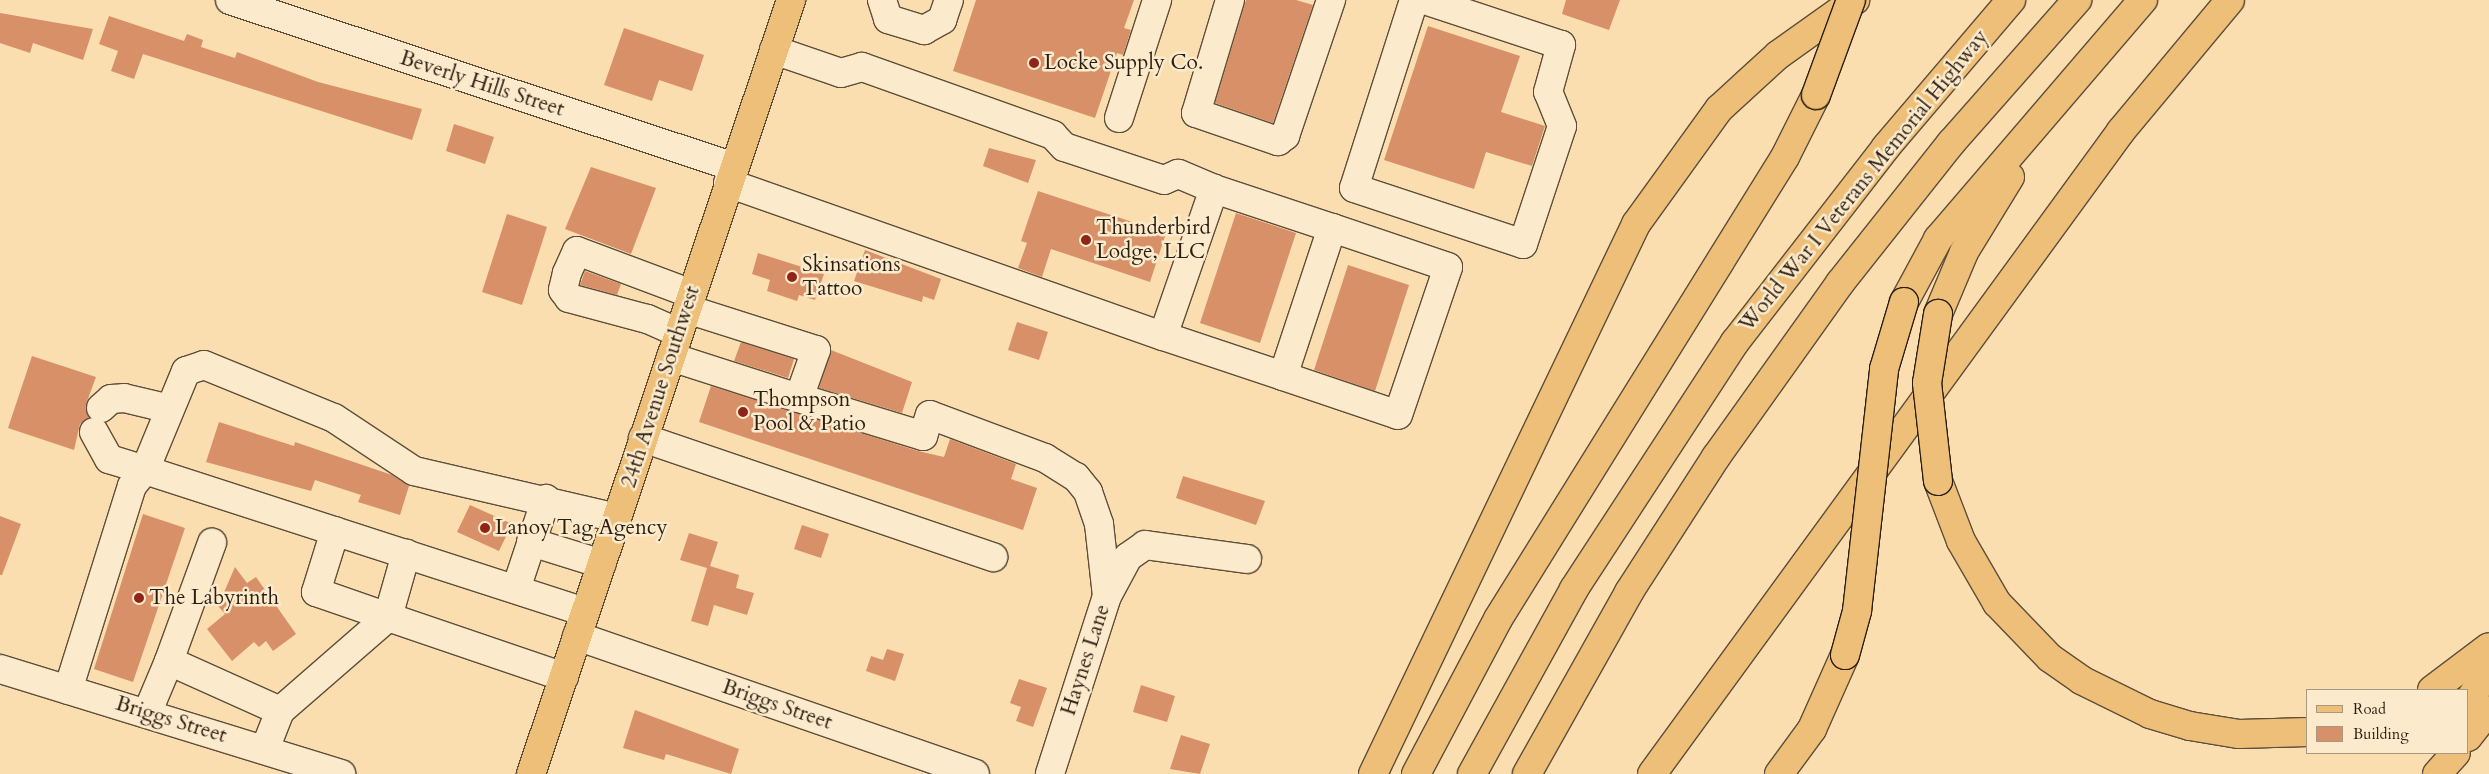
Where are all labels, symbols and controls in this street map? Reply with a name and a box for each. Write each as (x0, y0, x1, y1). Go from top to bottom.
street label: World War I Veterans Memorial Highway (1734, 25, 1994, 337)
street label: Beverly Hills Street (397, 46, 567, 122)
place label: Locke Supply Co. (1044, 50, 1203, 76)
marker: Locke Supply Co. (1028, 57, 1040, 69)
place label: Thunderbird Lodge, LLC (1096, 215, 1211, 265)
marker: Thunderbird Lodge, LLC (1080, 234, 1092, 246)
place label: Skinsations Tattoo (802, 252, 901, 302)
marker: Skinsations Tattoo (786, 271, 798, 283)
street label: 24th Avenue Southwest (616, 283, 706, 491)
place label: Thompson Pool & Patio (753, 387, 866, 437)
marker: Thompson Pool & Patio (737, 406, 749, 418)
place label: Lanoy Tag Agency (495, 515, 668, 541)
marker: Lanoy Tag Agency (479, 522, 491, 534)
place label: The Labyrinth (149, 585, 279, 611)
marker: The Labyrinth (133, 592, 145, 604)
street label: Haynes Lane (1056, 601, 1116, 719)
street label: Briggs Street (719, 674, 835, 736)
legend (2306, 689, 2469, 754)
street label: Briggs Street (113, 691, 229, 749)
text: Road (2353, 699, 2386, 719)
text: Building (2353, 724, 2409, 744)

